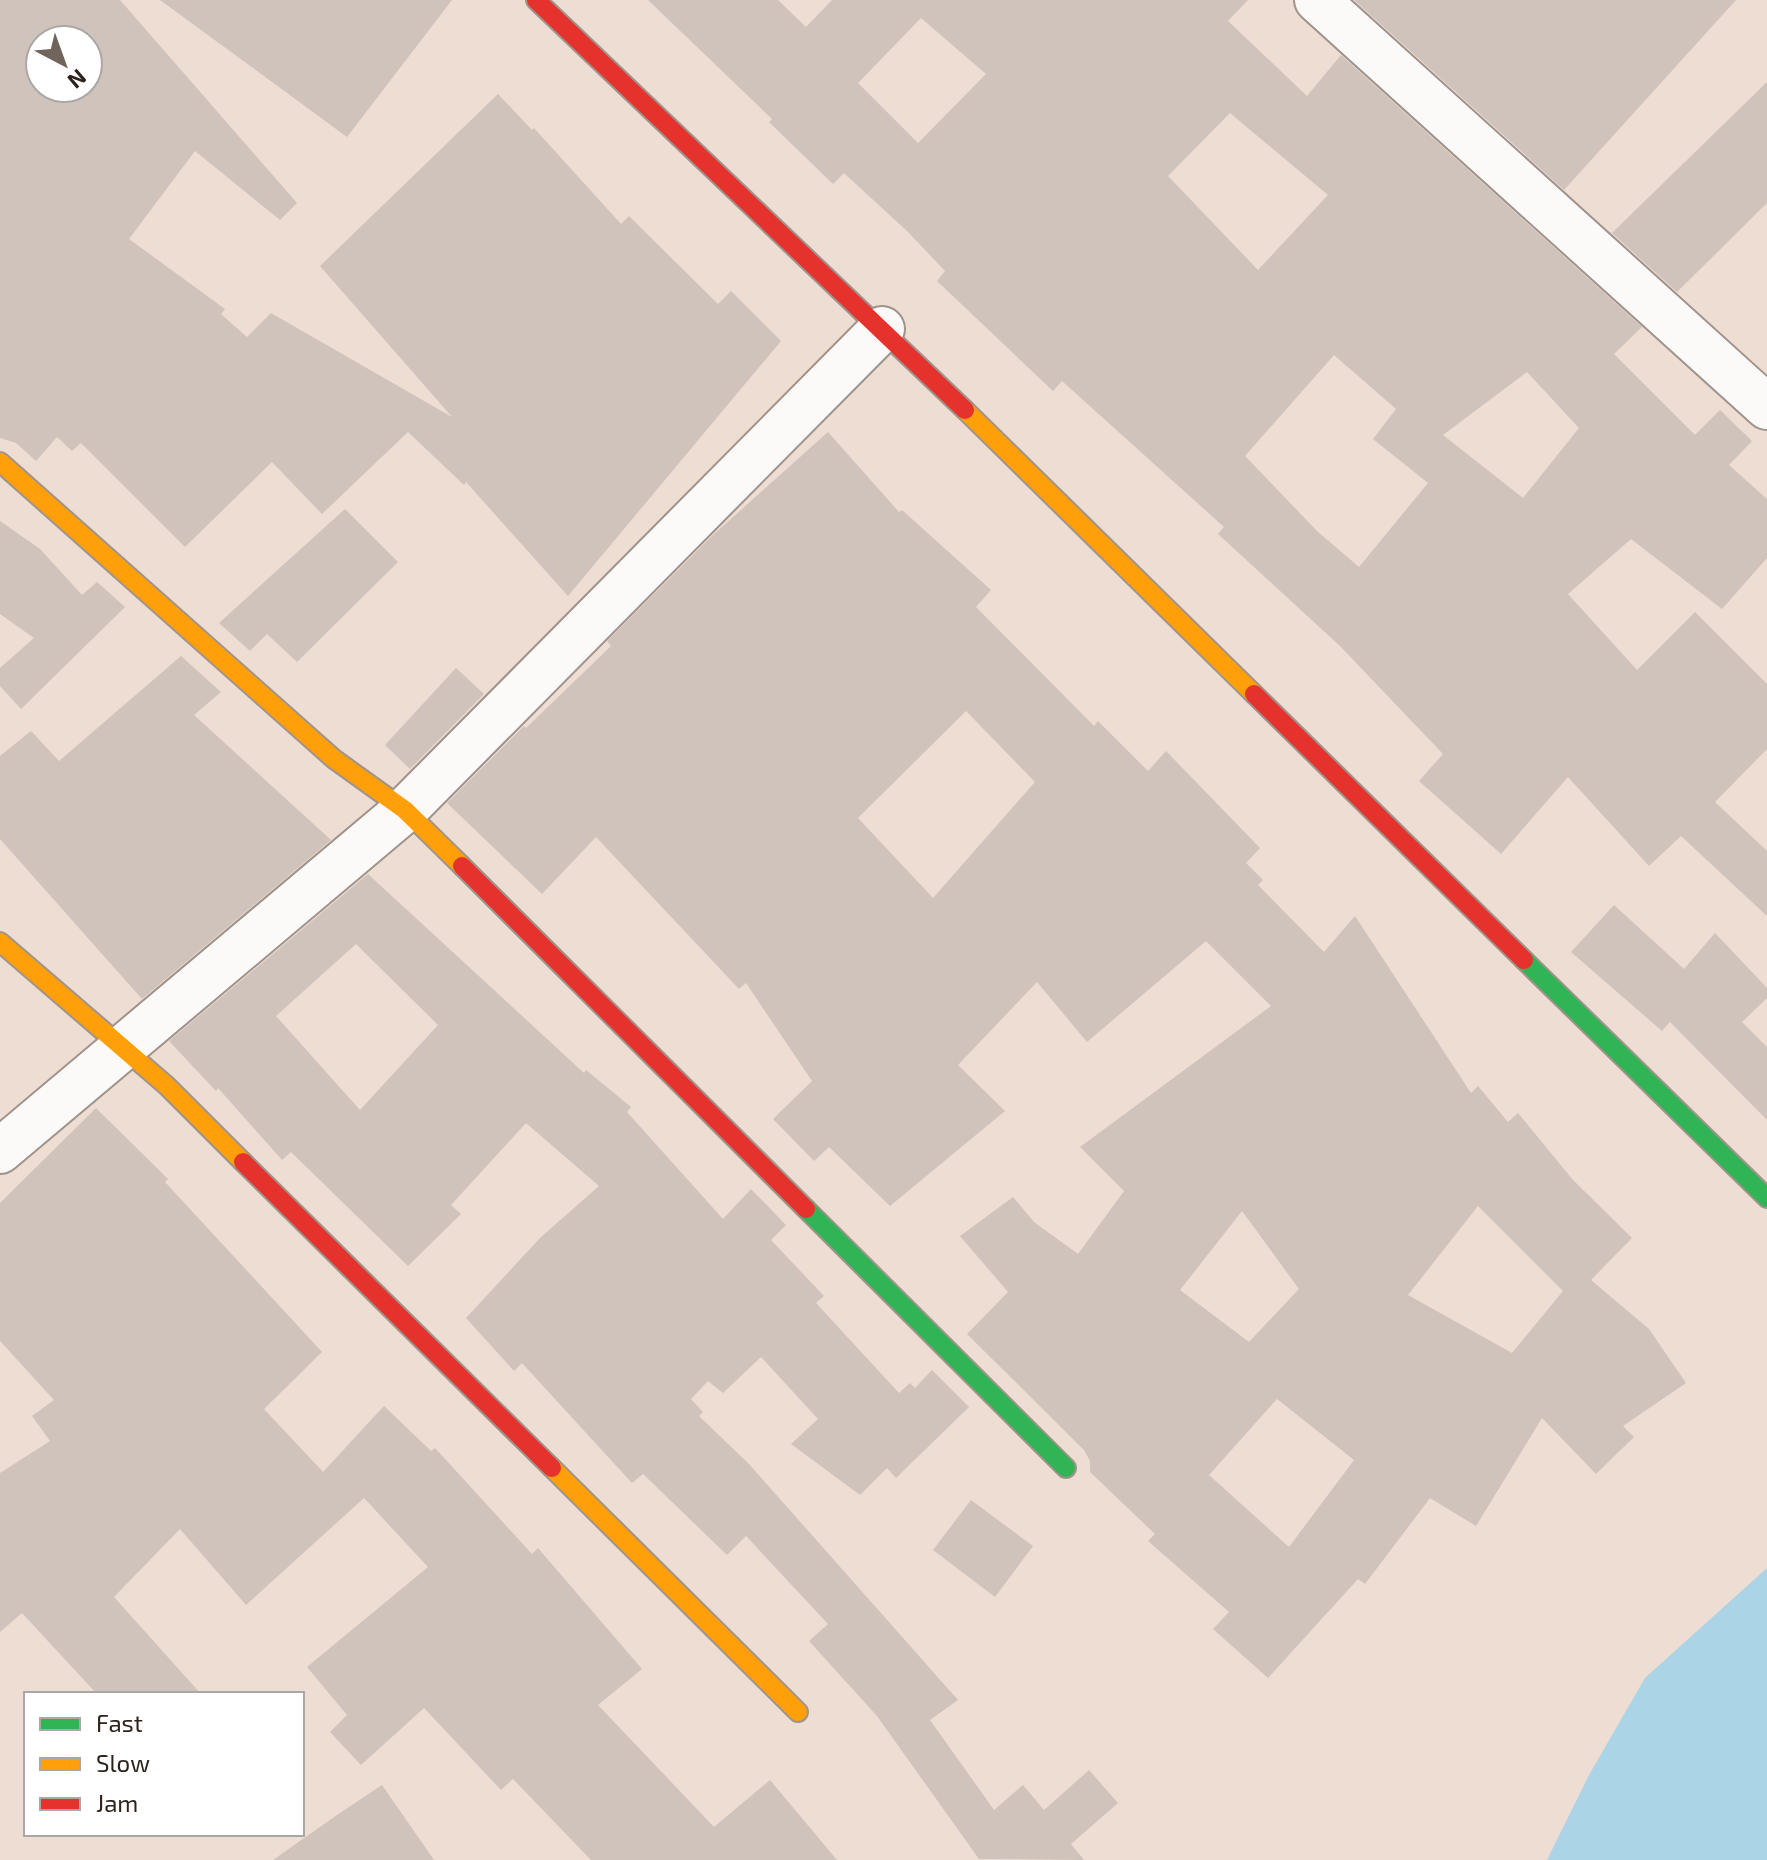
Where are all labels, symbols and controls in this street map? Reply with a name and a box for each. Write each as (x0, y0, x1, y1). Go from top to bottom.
north arrow (24, 24, 104, 104)
text: N (63, 65, 92, 95)
legend (24, 1692, 304, 1836)
text: Fast (96, 1708, 143, 1737)
text: Slow (96, 1748, 150, 1777)
text: Jam (96, 1788, 138, 1817)

